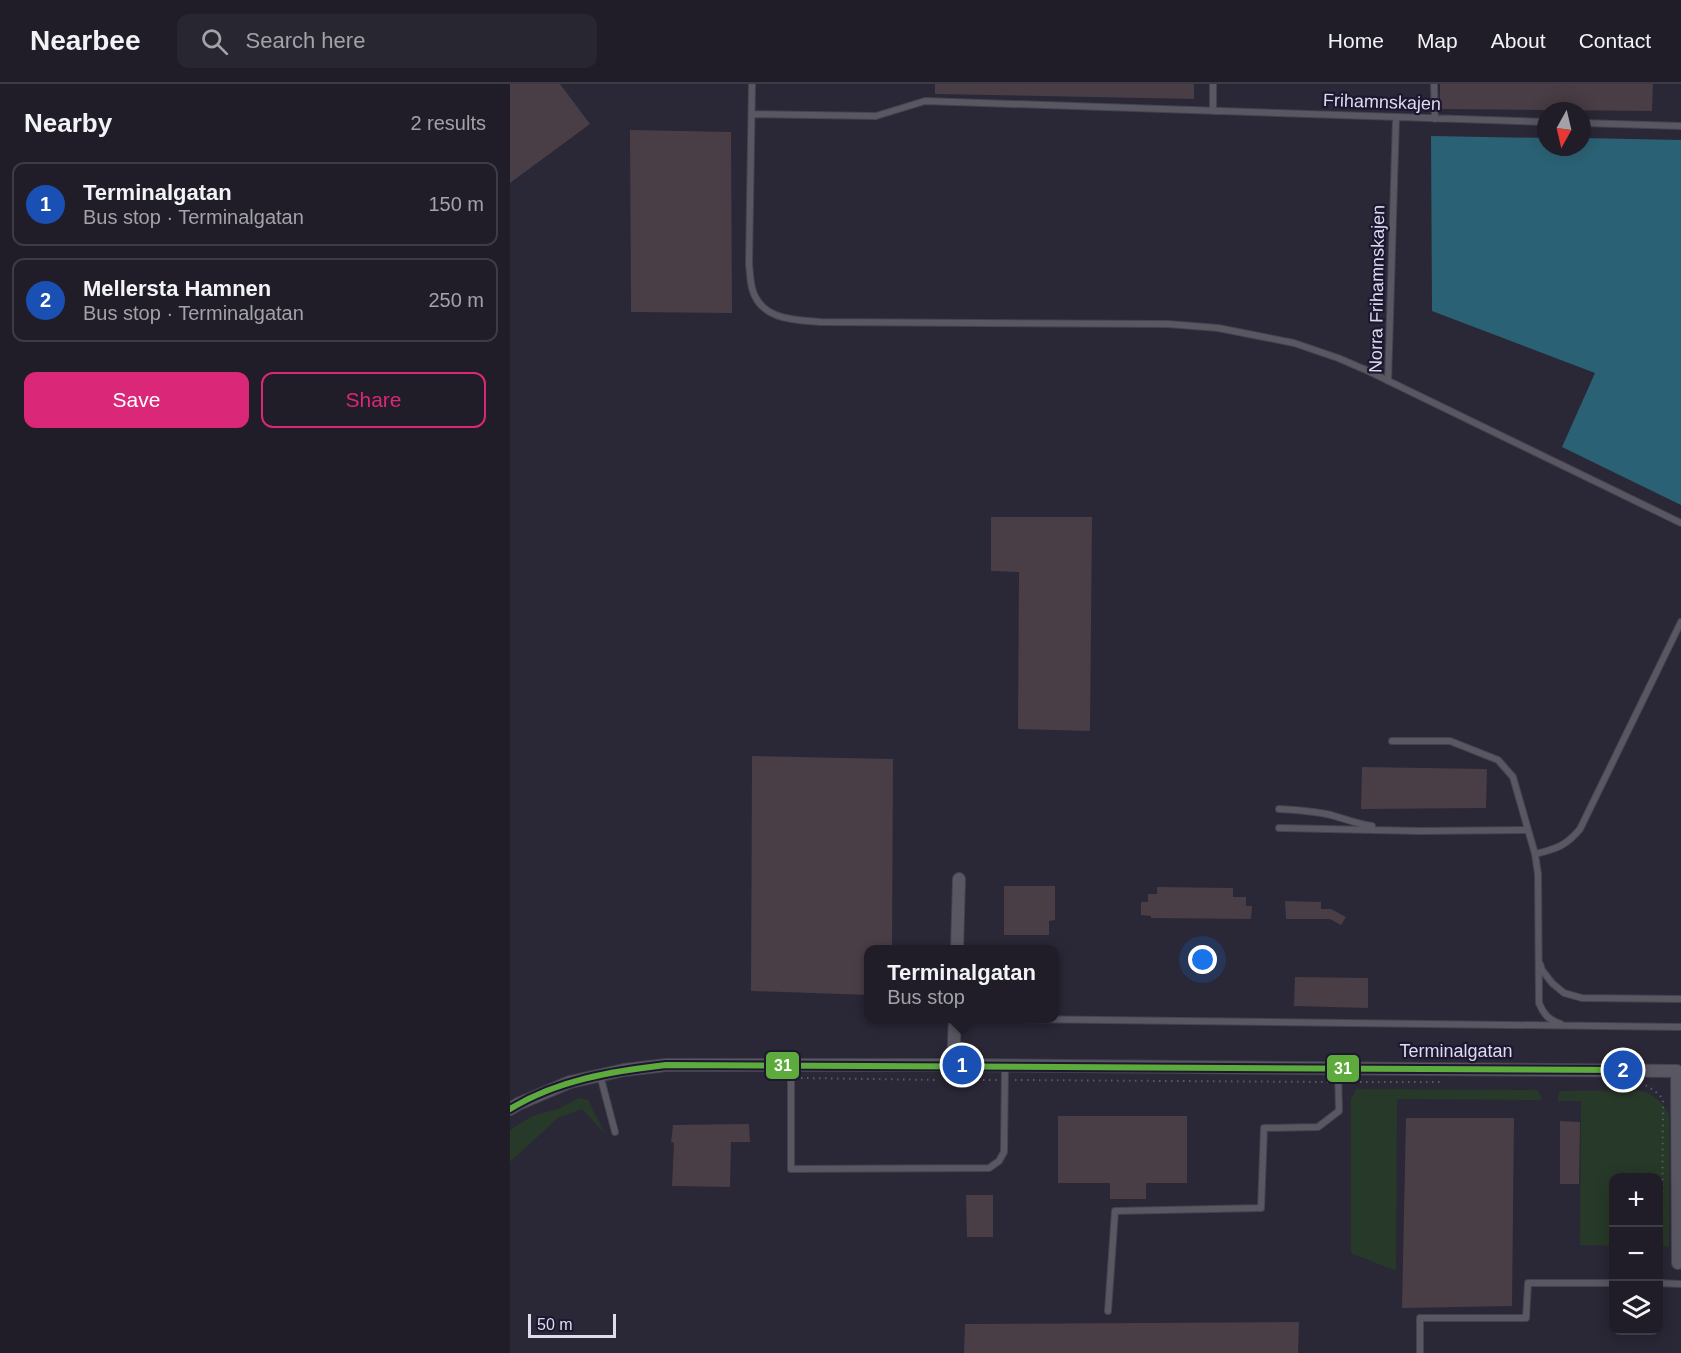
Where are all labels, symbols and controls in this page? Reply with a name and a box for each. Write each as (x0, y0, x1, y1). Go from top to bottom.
search box (177, 14, 597, 68)
text: Nearbee (30, 25, 141, 56)
icon: search (198, 25, 231, 58)
text: Search here (246, 28, 365, 53)
text: Home (1328, 29, 1384, 52)
text: Map (1417, 29, 1458, 52)
text: About (1491, 29, 1546, 52)
text: Contact (1579, 29, 1651, 52)
street label: Frihamnskajen (1323, 90, 1441, 114)
north arrow (1537, 102, 1591, 156)
text: Nearby (24, 108, 112, 138)
text: 2 results (410, 112, 486, 134)
text: Terminalgatan (83, 180, 232, 205)
text: 1 (40, 193, 51, 215)
text: 150 m (428, 193, 484, 215)
street label: Norra Frihamnskajen (1366, 205, 1388, 373)
text: Bus stop · Terminalgatan (83, 206, 304, 228)
text: Mellersta Hamnen (83, 276, 271, 301)
text: 2 (40, 289, 51, 311)
text: 250 m (428, 289, 484, 311)
text: Bus stop · Terminalgatan (83, 302, 304, 324)
button: Save (24, 372, 249, 428)
button: Share (261, 372, 486, 428)
popup (864, 945, 1059, 1023)
your location (1188, 945, 1217, 974)
text: Terminalgatan (887, 960, 1036, 985)
text: Bus stop (887, 986, 965, 1008)
street label: Terminalgatan (1399, 1041, 1513, 1061)
pin: 1 (942, 1042, 982, 1088)
pin: 2 (1604, 1048, 1642, 1092)
line badge: 31 (765, 1051, 800, 1080)
line badge: 31 (1326, 1054, 1360, 1083)
text: 31 (774, 1057, 792, 1074)
text: 31 (1334, 1060, 1352, 1077)
map controls (1609, 1173, 1663, 1335)
button: + (1609, 1173, 1663, 1227)
button: − (1609, 1227, 1663, 1281)
button: layers (1609, 1281, 1663, 1335)
scale bar (528, 1311, 616, 1338)
text: 50 m (537, 1316, 573, 1333)

